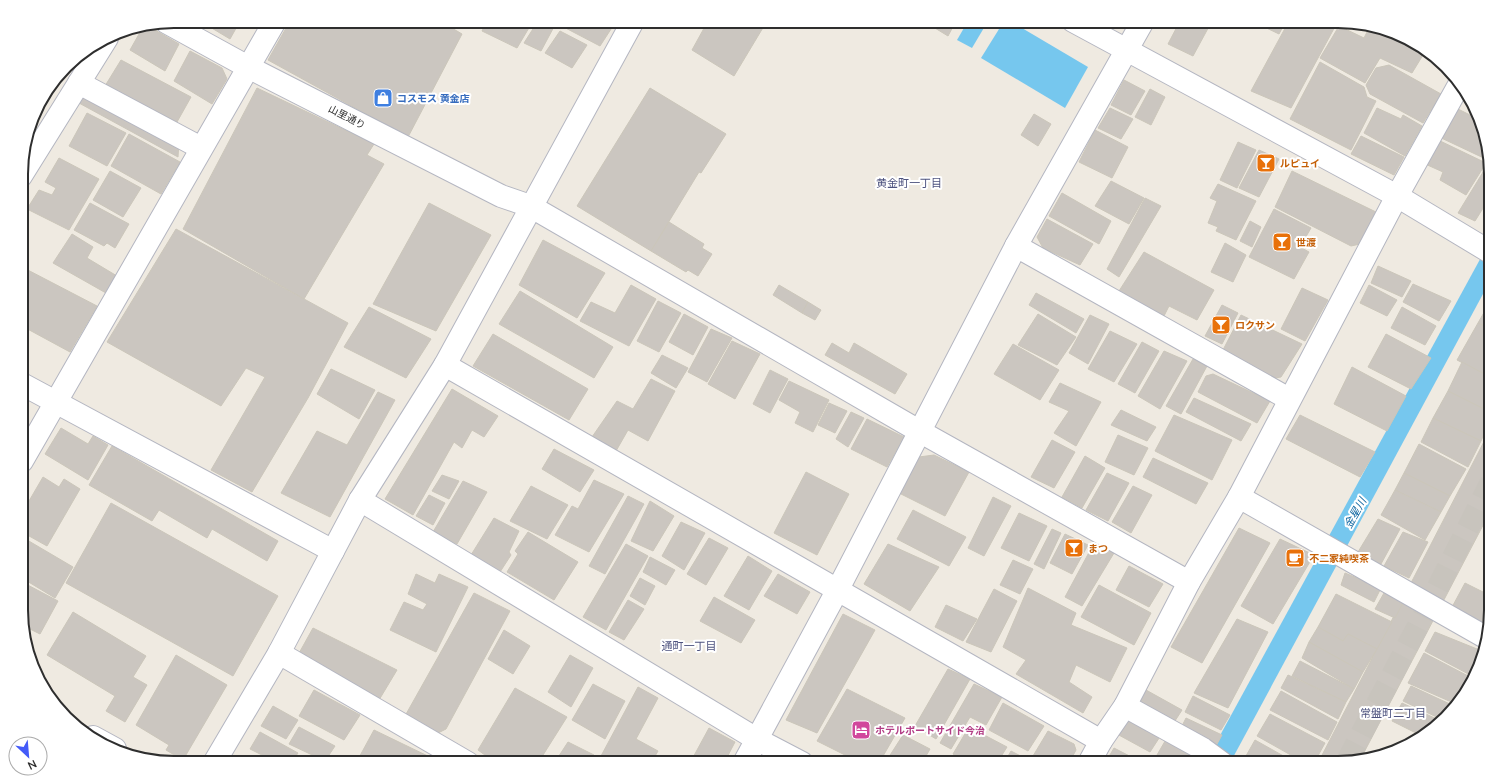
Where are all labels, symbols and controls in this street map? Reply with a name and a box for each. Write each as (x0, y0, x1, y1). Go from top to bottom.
shop icon: コスモス 黄金店 (372, 87, 394, 109)
place label: コスモス 黄金店 (397, 92, 470, 105)
street label: 山里通り (326, 102, 368, 132)
bar icon: ルピュイ (1255, 152, 1277, 174)
place label: ルピュイ (1280, 157, 1320, 170)
district label: 黄金町一丁目 (876, 176, 942, 190)
bar icon: 世渡 (1271, 231, 1293, 253)
place label: 世渡 (1296, 236, 1316, 249)
bar icon: ロクサン (1210, 314, 1232, 336)
place label: ロクサン (1235, 319, 1275, 332)
water label: 金星川 (1341, 494, 1370, 531)
bar icon: まつ (1063, 537, 1085, 559)
place label: まつ (1088, 542, 1108, 555)
cafe icon: 不二家純喫茶 (1284, 547, 1306, 569)
place label: 不二家純喫茶 (1309, 552, 1369, 565)
district label: 通町一丁目 (662, 639, 717, 653)
district label: 常盤町二丁目 (1360, 706, 1426, 720)
hotel icon: ホテルポートサイド今治 (850, 719, 872, 741)
place label: ホテルポートサイド今治 (875, 724, 985, 737)
north arrow (8, 736, 48, 776)
text: N (26, 757, 39, 773)

